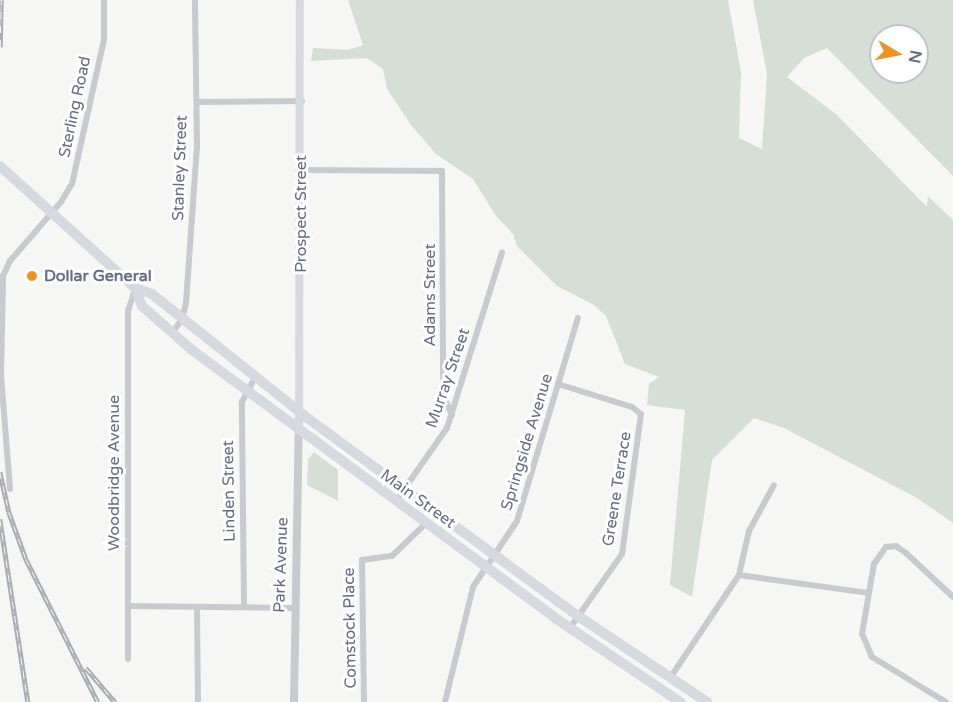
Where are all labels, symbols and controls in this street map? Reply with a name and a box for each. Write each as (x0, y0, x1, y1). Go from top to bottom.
north arrow (869, 24, 929, 84)
text: N (904, 49, 926, 65)
street label: Sterling Road (55, 55, 95, 159)
street label: Stanley Street (169, 115, 191, 221)
street label: Prospect Street (291, 155, 311, 273)
street label: Adams Street (420, 243, 440, 347)
place label: Dollar General (44, 266, 152, 286)
marker: Dollar General (25, 269, 39, 283)
street label: Murray Street (422, 325, 474, 431)
street label: Springside Avenue (497, 371, 557, 513)
street label: Woodbridge Avenue (104, 395, 124, 551)
street label: Greene Terrace (598, 430, 636, 548)
street label: Linden Street (219, 440, 239, 542)
street label: Main Street (377, 465, 459, 533)
street label: Park Avenue (270, 517, 292, 613)
street label: Comstock Place (339, 567, 361, 689)

